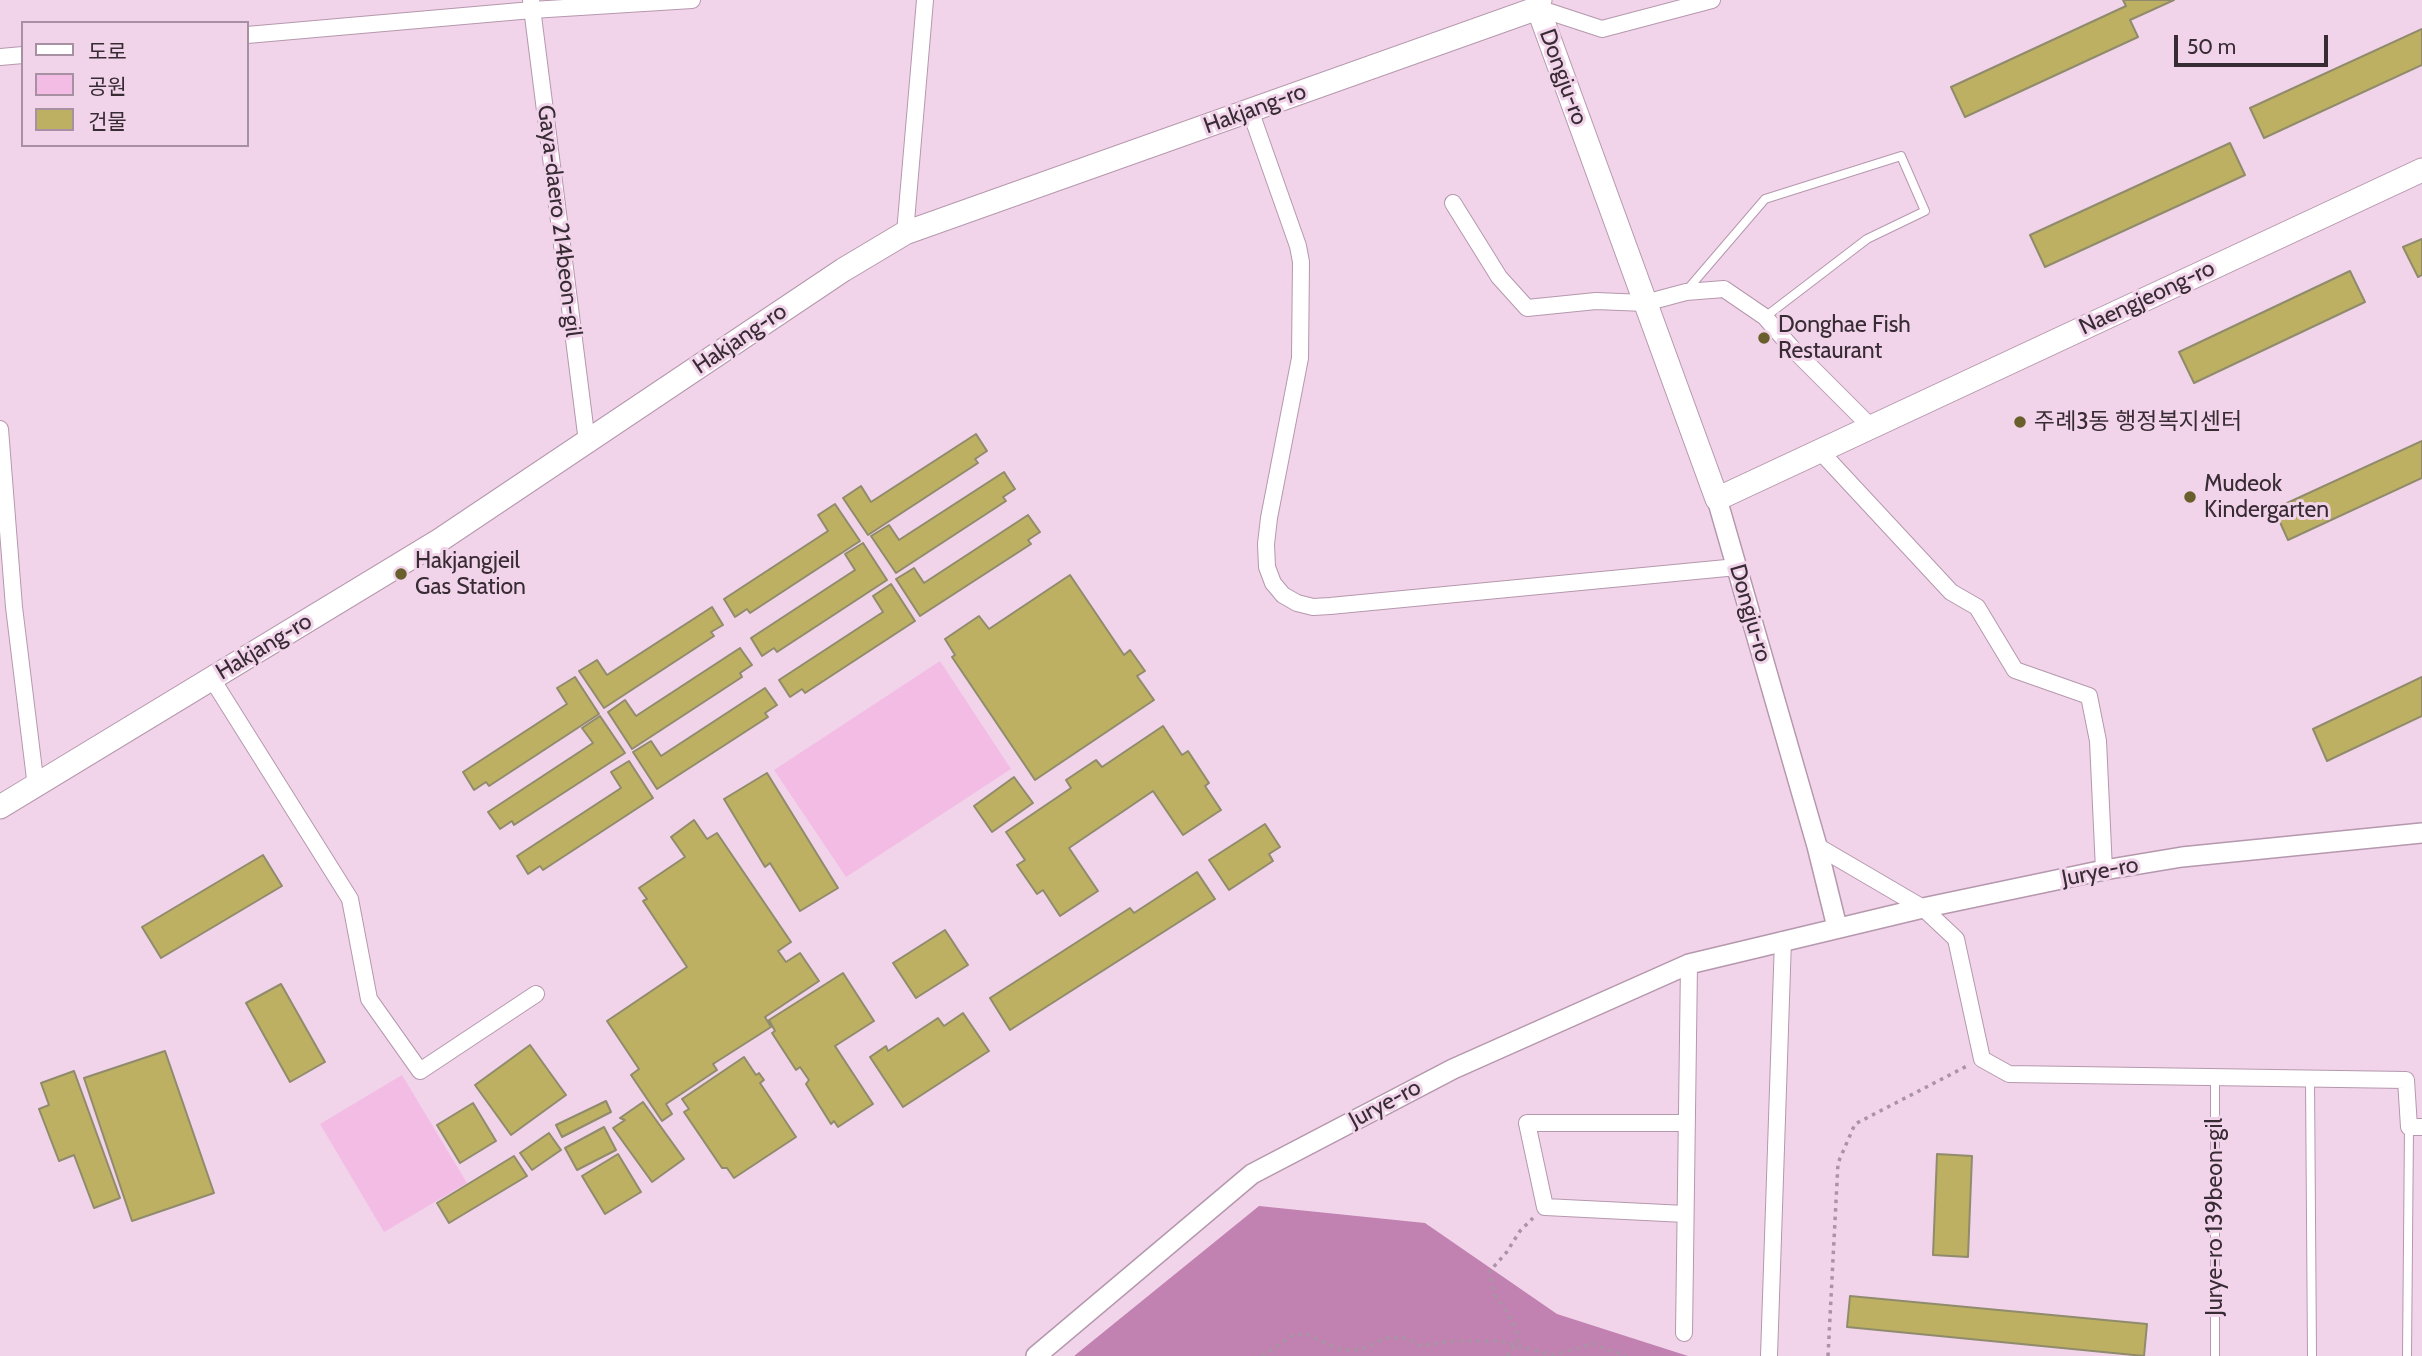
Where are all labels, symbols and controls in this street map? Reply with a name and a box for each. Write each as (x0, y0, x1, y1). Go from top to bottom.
legend (21, 21, 248, 147)
scale bar (2177, 21, 2331, 65)
street label: Dongju-ro (1533, 25, 1593, 129)
text: 50 m (2187, 34, 2236, 59)
text: 도로 (88, 39, 127, 64)
text: 공원 (88, 74, 127, 99)
street label: Hakjang-ro (1200, 78, 1310, 140)
street label: Gaya-daero 214beon-gil (531, 103, 587, 339)
text: 건물 (88, 109, 127, 134)
street label: Naengjeong-ro (2075, 255, 2219, 341)
street label: Hakjang-ro (688, 298, 792, 380)
place label: Donghae Fish Restaurant (1778, 311, 1911, 365)
marker: Donghae Fish Restaurant (1756, 330, 1772, 346)
place label: 주례3동 행정복지센터 (2034, 408, 2242, 436)
marker: 주례3동 행정복지센터 (2012, 414, 2028, 430)
place label: Mudeok Kindergarten (2204, 470, 2329, 524)
marker: Mudeok Kindergarten (2182, 489, 2198, 505)
place label: Hakjangjeil Gas Station (415, 547, 526, 601)
street label: Dongju-ro (1723, 561, 1777, 665)
marker: Hakjangjeil Gas Station (393, 566, 409, 582)
street label: Hakjang-ro (211, 608, 317, 686)
street label: Jurye-ro (2059, 851, 2141, 893)
street label: Jurye-ro (1344, 1074, 1426, 1134)
street label: Jurye-ro 139beon-gil (2201, 1118, 2229, 1316)

